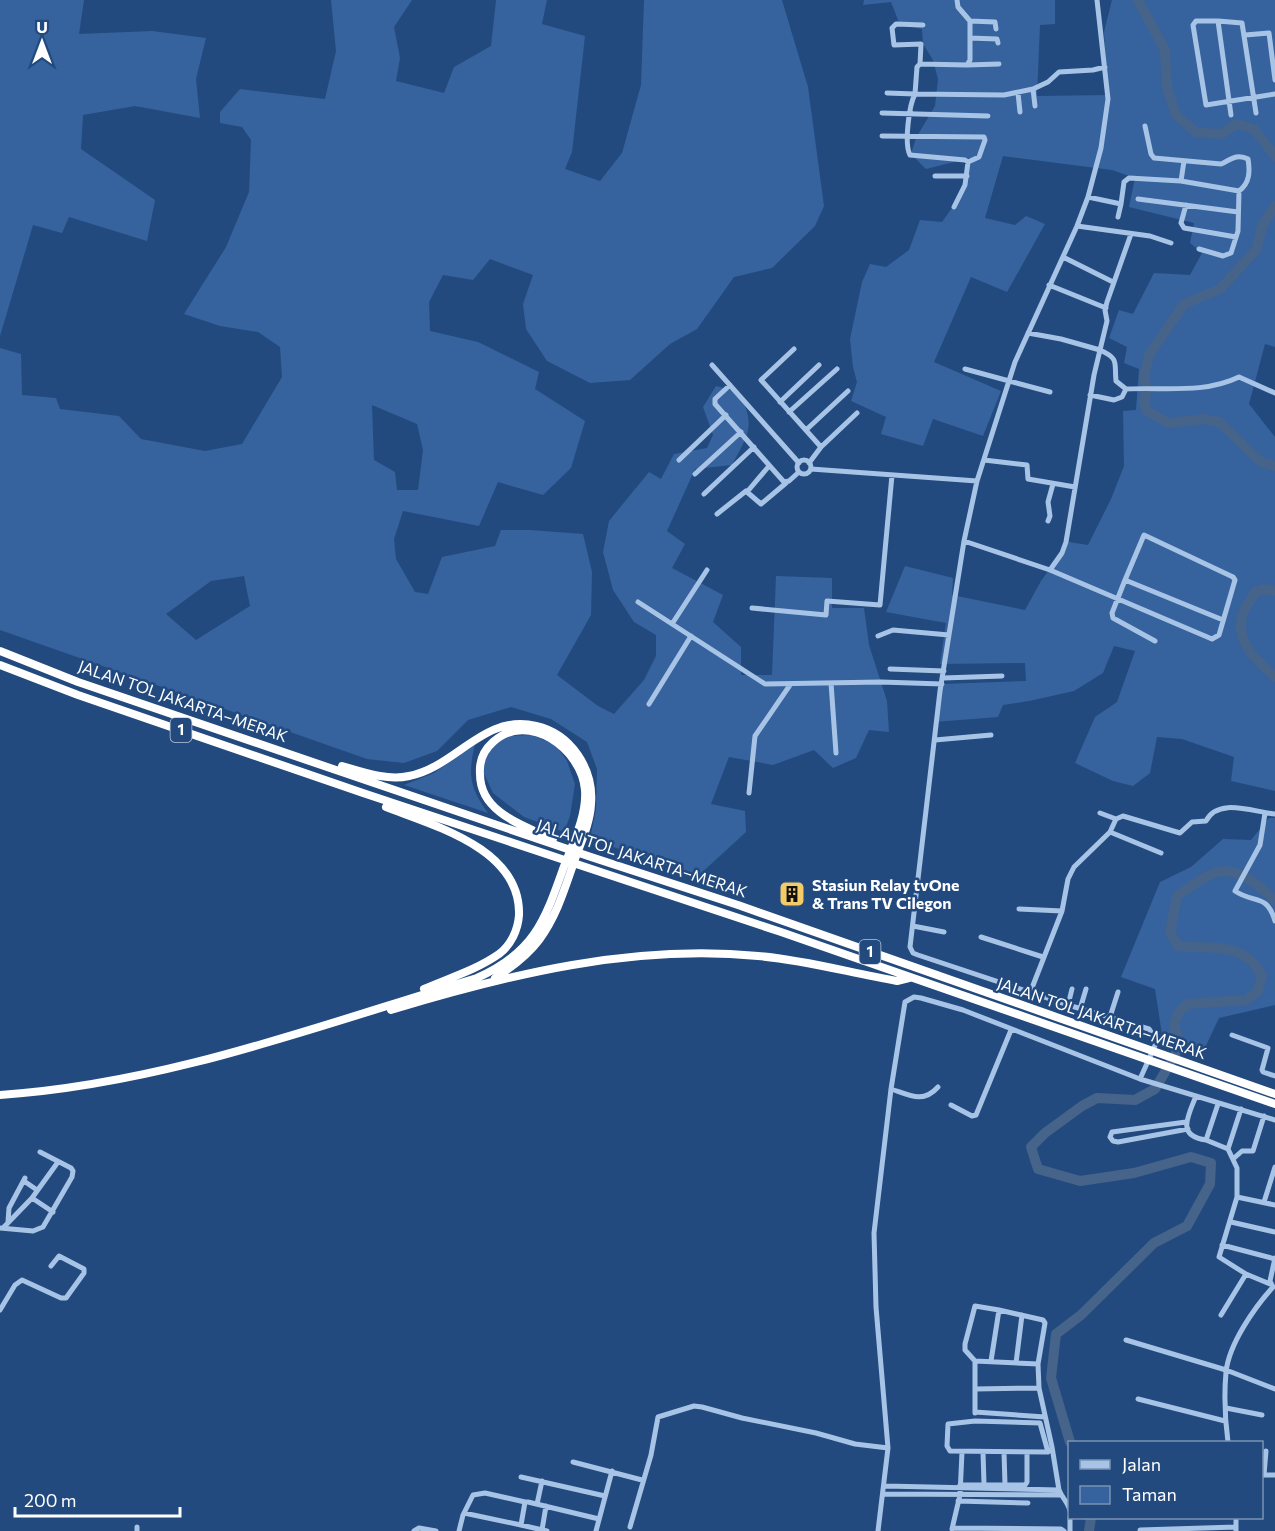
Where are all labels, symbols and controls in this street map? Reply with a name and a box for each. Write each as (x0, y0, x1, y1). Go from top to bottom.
north arrow (12, 12, 72, 72)
text: U (36, 17, 48, 36)
street label: JALAN TOL JAKARTA–MERAK (76, 656, 291, 745)
road number: 1 (170, 718, 192, 742)
street label: JALAN TOL JAKARTA–MERAK (534, 814, 750, 901)
place label: Stasiun Relay tvOne & Trans TV Cilegon (812, 875, 959, 912)
building icon: Stasiun Relay tvOne & Trans TV Cilegon (777, 879, 807, 909)
road number: 1 (860, 940, 880, 964)
street label: JALAN TOL JAKARTA–MERAK (995, 973, 1210, 1062)
legend (1068, 1441, 1263, 1519)
text: Jalan (1122, 1453, 1161, 1475)
scale bar (15, 1480, 180, 1518)
text: Taman (1122, 1483, 1177, 1505)
text: 200 m (24, 1489, 77, 1511)

